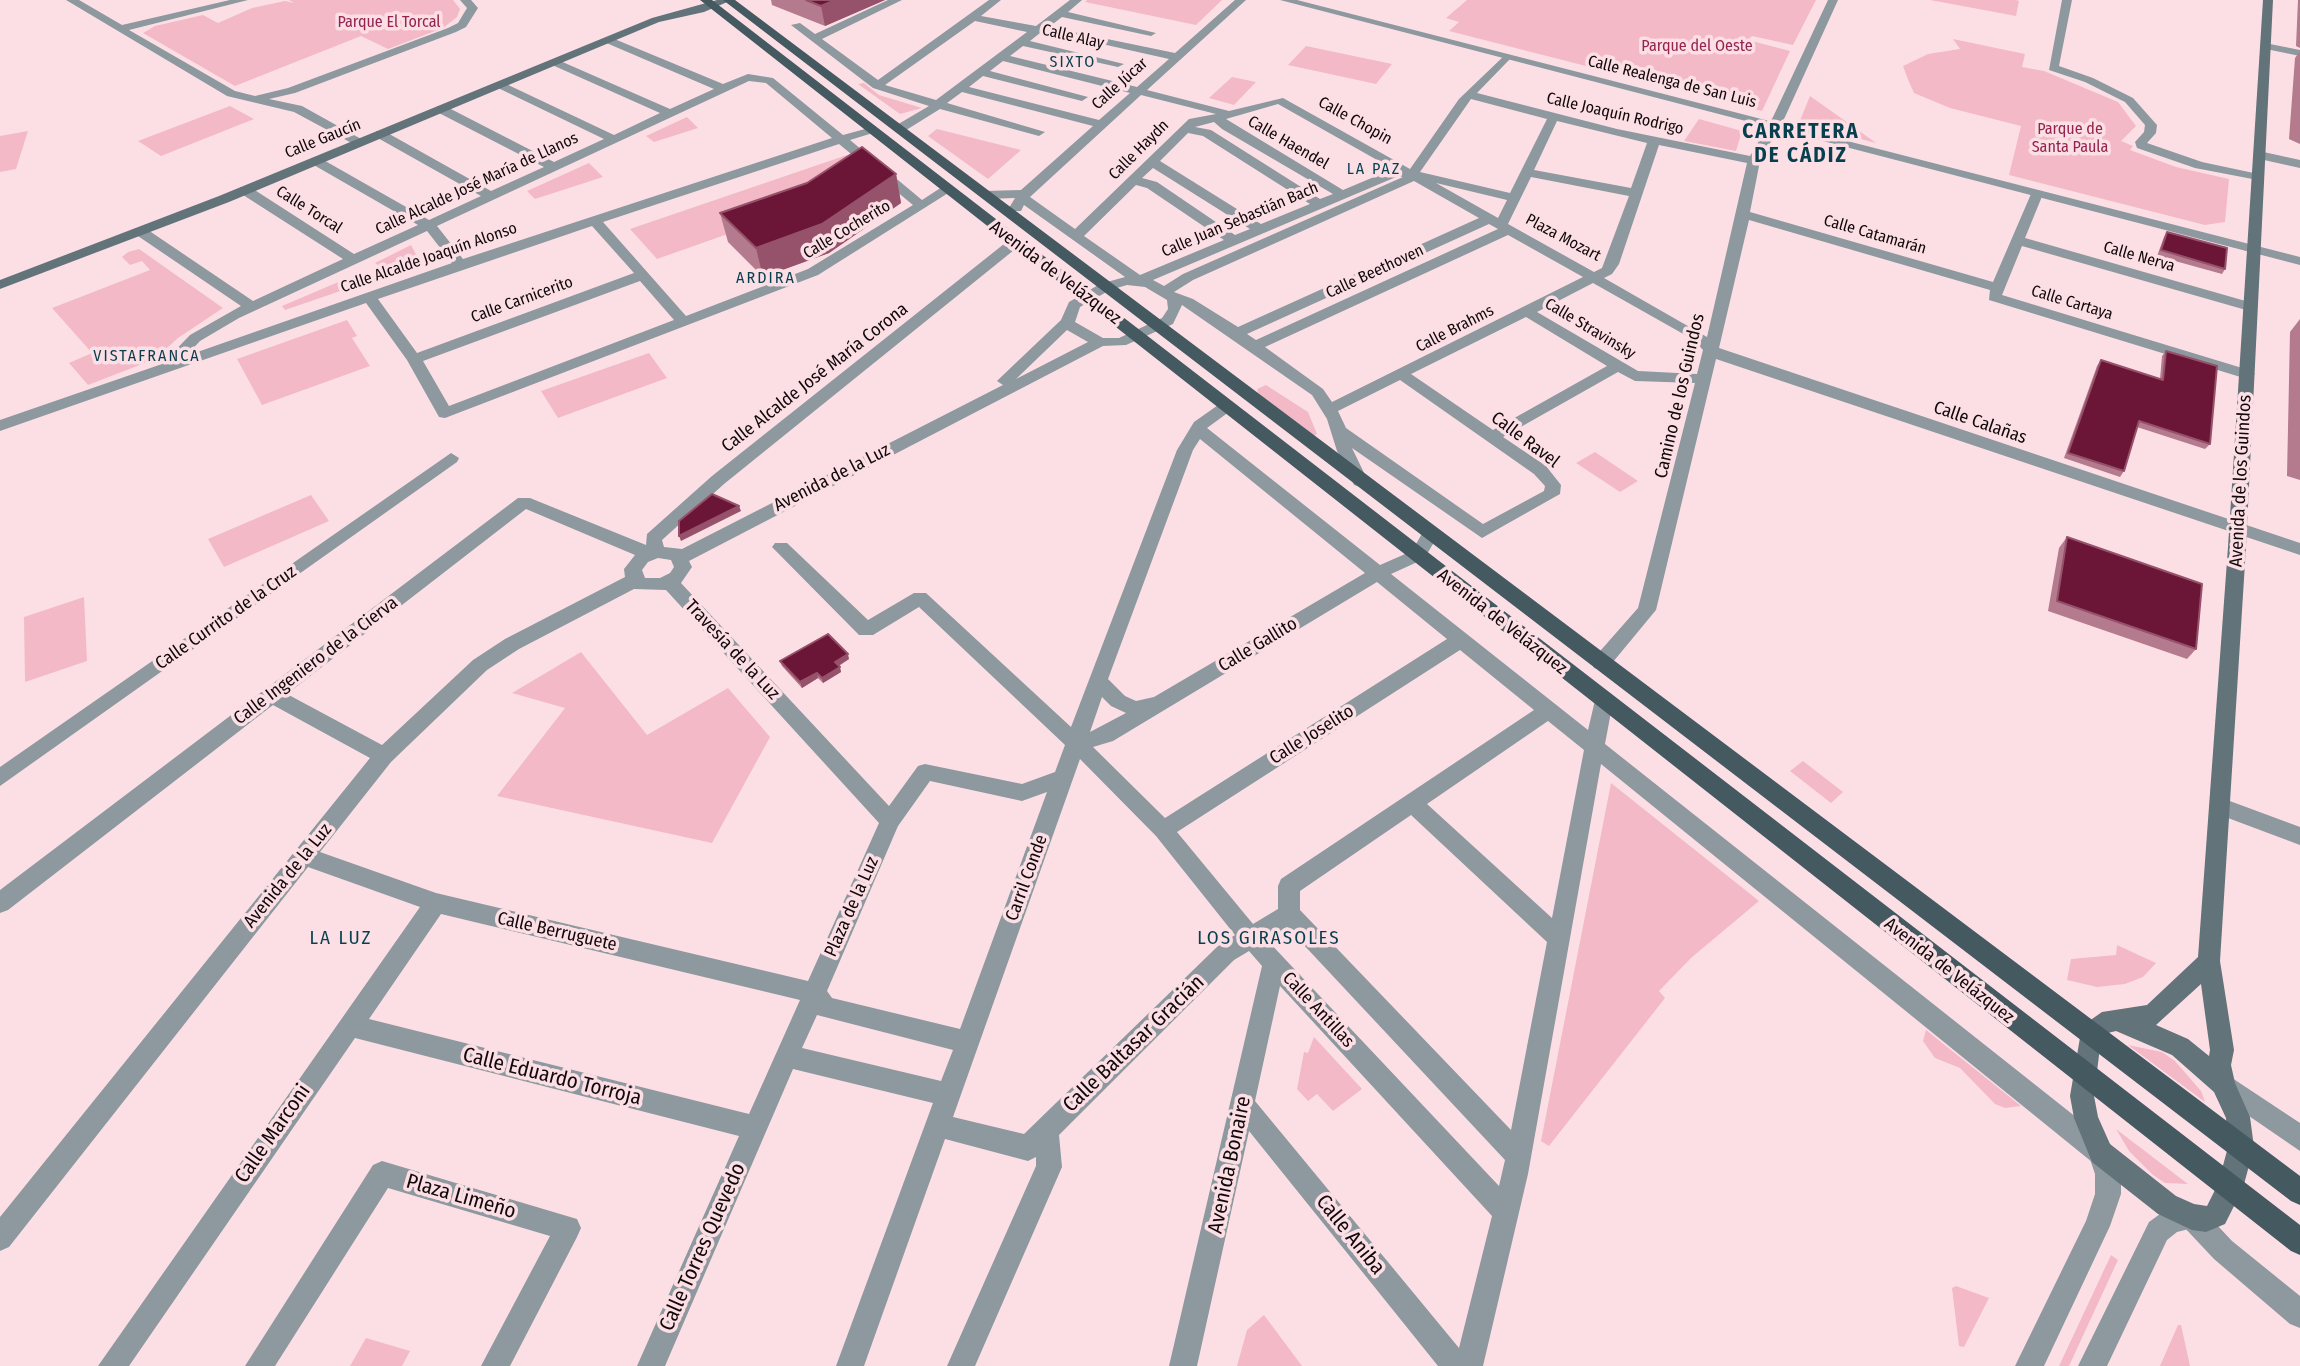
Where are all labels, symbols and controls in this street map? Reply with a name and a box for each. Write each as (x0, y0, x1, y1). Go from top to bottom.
park label: Parque El Torcal (337, 13, 441, 33)
street label: Calle Alay (1040, 21, 1106, 53)
park label: Parque del Oeste (1641, 37, 1753, 57)
street label: Calle Realenga de San Luis (1586, 52, 1758, 112)
district label: SIXTO (1050, 53, 1096, 73)
street label: Calle Júcar (1088, 54, 1152, 114)
street label: Calle Joaquín Rodrigo (1545, 89, 1685, 139)
street label: Calle Chopin (1315, 93, 1395, 149)
street label: Calle Haendel (1244, 112, 1332, 174)
street label: Calle Gaucín (282, 115, 364, 163)
street label: Calle Haydn (1105, 116, 1173, 184)
district label: CARRETERA DE CÁDIZ (1743, 119, 1859, 169)
park label: Parque de Santa Paula (2032, 120, 2108, 158)
street label: Calle Alcalde José María de Llanos (373, 128, 581, 240)
district label: LA PAZ (1347, 160, 1401, 180)
street label: Calle Juan Sebastián Bach (1159, 178, 1321, 262)
street label: Calle Torcal (272, 182, 346, 238)
street label: Calle Cocherito (800, 197, 894, 263)
street label: Plaza Mozart (1522, 210, 1604, 266)
street label: Calle Catamarán (1821, 211, 1929, 259)
street label: Avenida de Velázquez (985, 217, 1125, 329)
street label: Calle Alcalde Joaquín Alonso (338, 219, 520, 297)
street label: Calle Nerva (2101, 238, 2177, 276)
street label: Calle Beethoven (1323, 241, 1427, 303)
district label: ARDIRA (737, 269, 795, 289)
street label: Calle Carnicerito (468, 273, 576, 327)
street label: Calle Cartaya (2029, 281, 2115, 325)
street label: Calle Stravinsky (1541, 294, 1639, 364)
street label: Calle Alcalde José María Corona (718, 299, 912, 457)
street label: Calle Brahms (1413, 301, 1497, 357)
street label: Camino de los Guindos (1651, 311, 1709, 481)
district label: VISTAFRANCA (95, 347, 199, 367)
street label: Avenida de los Guindos (2226, 394, 2256, 568)
street label: Calle Calañas (1931, 397, 2029, 449)
street label: Calle Ravel (1487, 407, 1563, 473)
street label: Avenida de la Luz (770, 439, 894, 517)
street label: Calle Currito de la Cruz (151, 561, 301, 675)
street label: Avenida de Velázquez (1433, 565, 1571, 679)
street label: Calle Ingeniero de la Cierva (230, 592, 402, 730)
street label: Travesía de la Luz (680, 596, 784, 704)
street label: Calle Gallito (1215, 613, 1301, 677)
street label: Calle Joselito (1266, 701, 1358, 769)
street label: Avenida de la Luz (239, 820, 337, 932)
street label: Carril Conde (1001, 832, 1053, 924)
street label: Plaza de la Luz (820, 854, 884, 960)
street label: Calle Berruguete (495, 908, 619, 956)
street label: Avenida de Velázquez (1880, 914, 2018, 1028)
district label: LA LUZ (310, 928, 372, 950)
district label: LOS GIRASOLES (1199, 928, 1339, 950)
street label: Calle Antillas (1278, 968, 1358, 1052)
street label: Calle Baltasar Gracián (1058, 970, 1210, 1118)
street label: Calle Eduardo Torroja (460, 1043, 644, 1111)
street label: Calle Marconi (230, 1080, 316, 1188)
street label: Avenida Bonaire (1203, 1094, 1257, 1236)
street label: Calle Torres Quevedo (655, 1159, 751, 1335)
street label: Plaza Limeño (403, 1169, 519, 1225)
street label: Calle Aniba (1310, 1190, 1390, 1280)

